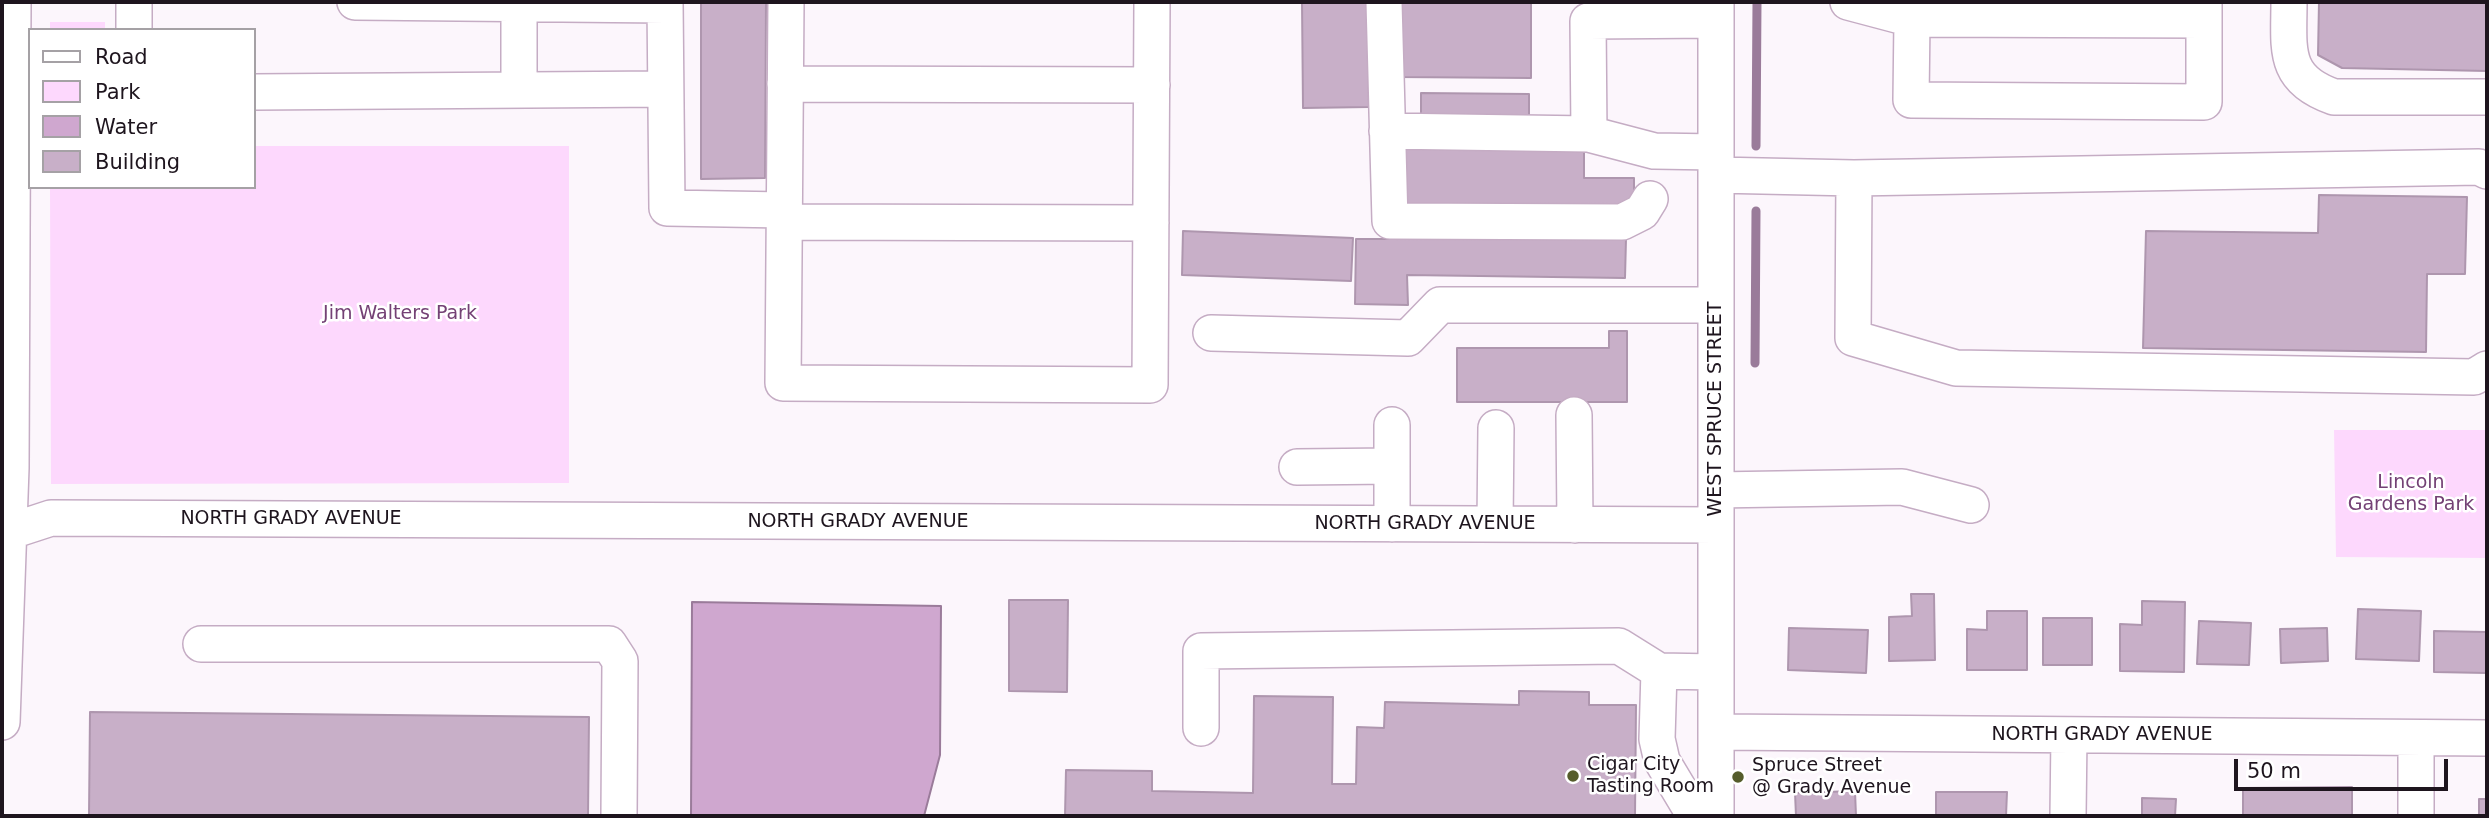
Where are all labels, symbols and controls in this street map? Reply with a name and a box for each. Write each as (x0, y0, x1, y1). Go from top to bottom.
legend (28, 28, 256, 189)
text: Road (95, 45, 148, 69)
text: Park (95, 80, 140, 104)
text: Water (95, 115, 157, 139)
text: Building (95, 150, 180, 174)
street label: WEST SPRUCE STREET (1705, 302, 1727, 516)
park label: Jim Walters Park (323, 303, 477, 325)
park label: Lincoln Gardens Park (2348, 472, 2474, 516)
street label: NORTH GRADY AVENUE (180, 508, 402, 530)
street label: NORTH GRADY AVENUE (747, 511, 969, 533)
street label: NORTH GRADY AVENUE (1314, 513, 1536, 535)
street label: NORTH GRADY AVENUE (1991, 724, 2213, 746)
scale bar (2237, 744, 2450, 788)
place label: Cigar City Tasting Room (1587, 754, 1714, 798)
place label: Spruce Street @ Grady Avenue (1752, 755, 1911, 799)
text: 50 m (2247, 759, 2301, 783)
marker: Cigar City Tasting Room (1565, 768, 1581, 784)
marker: Spruce Street @ Grady Avenue (1730, 769, 1746, 785)

